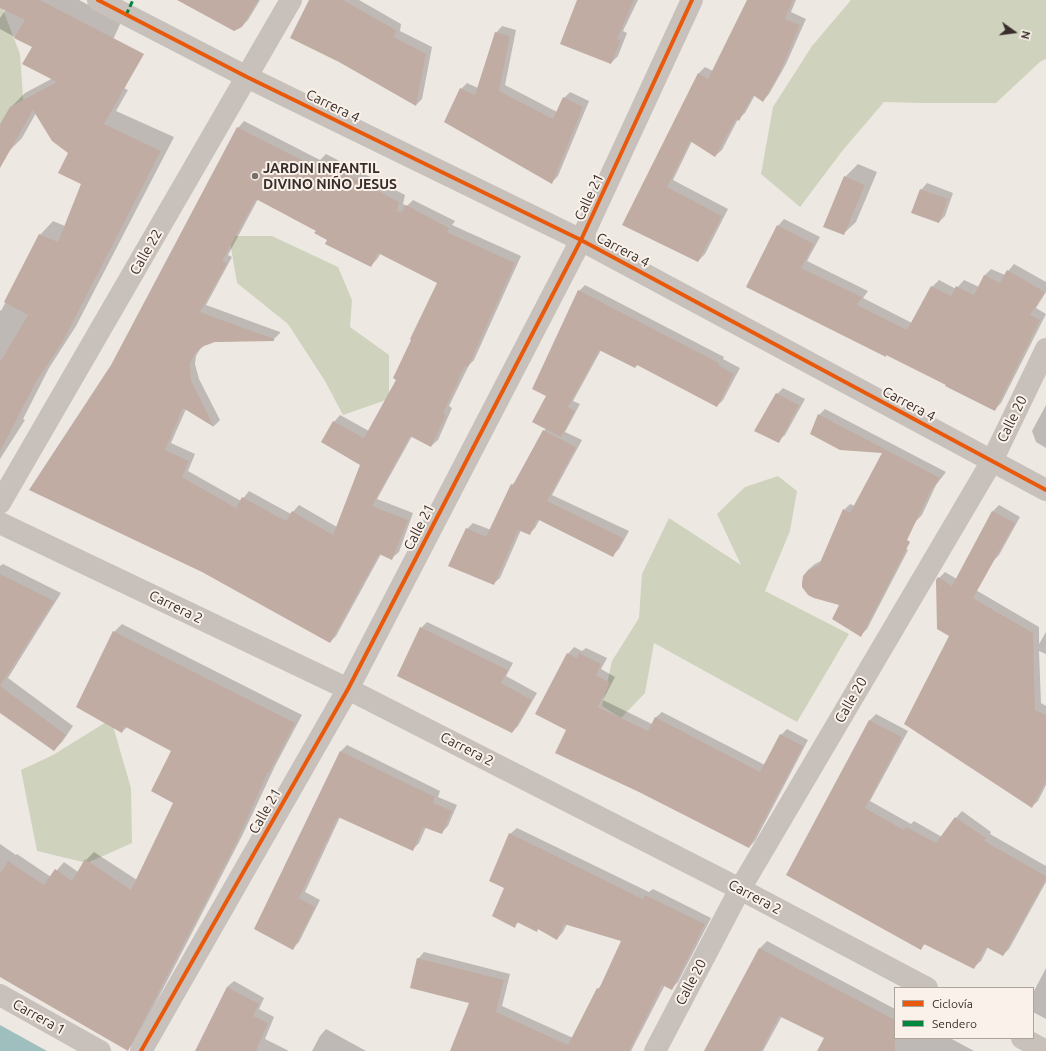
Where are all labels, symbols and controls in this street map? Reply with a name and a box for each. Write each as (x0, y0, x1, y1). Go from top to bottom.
north arrow (994, 12, 1034, 52)
text: N (1019, 29, 1032, 40)
street label: Carrera 4 (303, 86, 363, 126)
place label: JARDIN INFANTIL DIVINO NIÑO JESUS (263, 160, 397, 192)
marker: JARDIN INFANTIL DIVINO NIÑO JESUS (250, 171, 260, 181)
street label: Calle 21 (571, 171, 607, 223)
street label: Calle 22 (126, 226, 166, 278)
street label: Carrera 4 (594, 229, 652, 271)
street label: Carrera 4 (880, 383, 938, 425)
street label: Calle 20 (994, 393, 1030, 445)
street label: Calle 21 (400, 501, 438, 553)
street label: Carrera 2 (146, 587, 206, 627)
street label: Calle 20 (831, 674, 871, 726)
street label: Carrera 2 (437, 728, 497, 770)
street label: Calle 21 (245, 785, 285, 837)
street label: Carrera 2 (726, 876, 784, 918)
street label: Calle 20 (672, 956, 710, 1008)
legend (894, 987, 1034, 1039)
street label: Carrera 1 (10, 996, 68, 1038)
text: Ciclovía (932, 997, 973, 1010)
text: Sendero (932, 1017, 977, 1030)

